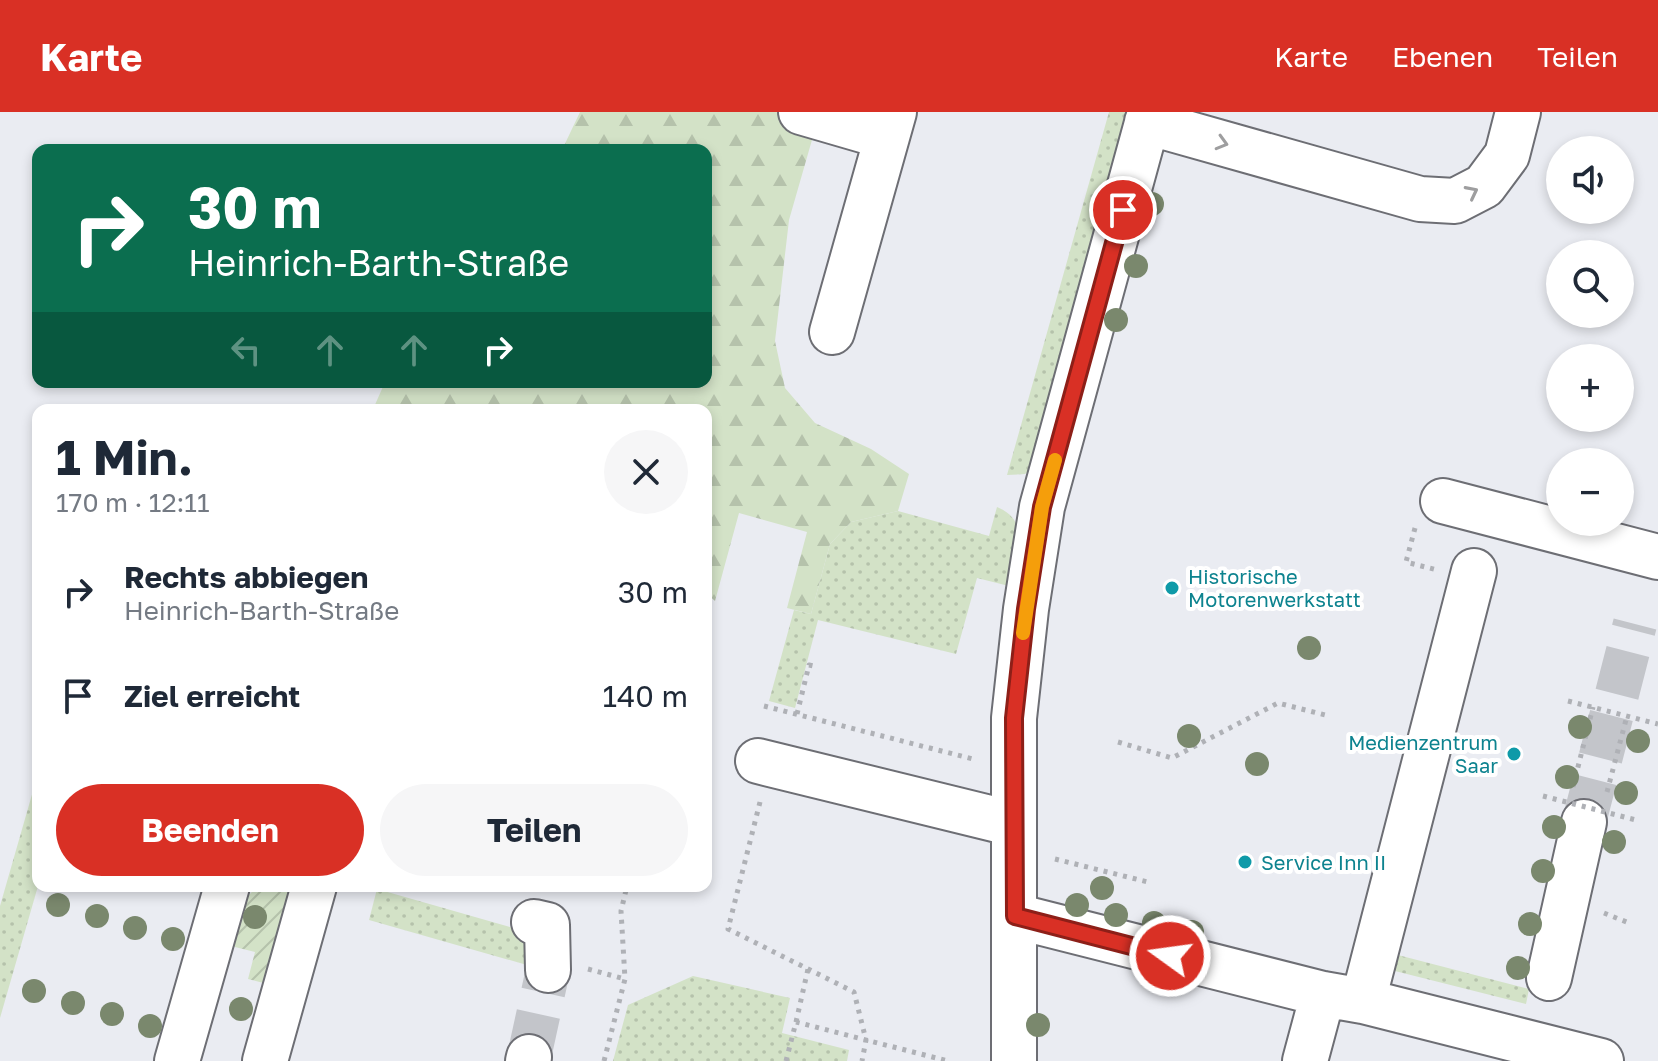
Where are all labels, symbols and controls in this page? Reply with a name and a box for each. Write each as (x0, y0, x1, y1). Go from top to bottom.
text: Karte (40, 34, 142, 79)
text: Karte (1274, 40, 1348, 73)
text: Ebenen (1392, 40, 1493, 73)
text: Teilen (1537, 40, 1618, 73)
one-way arrow (1215, 134, 1229, 151)
map controls (1546, 136, 1634, 536)
button: sound (1546, 136, 1634, 224)
text: 30 m (188, 173, 322, 240)
icon: right (56, 176, 160, 280)
pin (1089, 176, 1157, 244)
one-way arrow (1464, 186, 1479, 202)
icon: arrive (1101, 188, 1145, 232)
button: search (1546, 240, 1634, 328)
text: Heinrich-Barth-Straße (188, 241, 569, 284)
icon: left (224, 328, 268, 372)
icon: ahead (308, 328, 352, 372)
icon: ahead (392, 328, 436, 372)
icon: right (476, 328, 520, 372)
button: + (1546, 344, 1634, 432)
text: 1 Min. (56, 428, 193, 486)
button: close (604, 430, 688, 514)
button: − (1546, 448, 1634, 536)
text: 170 m · 12:11 (56, 487, 210, 518)
text: Rechts abbiegen (124, 559, 368, 595)
place label: Historische Motorenwerkstatt (1188, 564, 1361, 611)
icon: right (56, 570, 100, 614)
text: 30 m (618, 574, 688, 610)
marker: Historische Motorenwerkstatt (1163, 579, 1181, 597)
text: Heinrich-Barth-Straße (124, 595, 399, 626)
icon: arrive (56, 674, 100, 718)
text: Ziel erreicht (124, 678, 300, 714)
text: 140 m (603, 678, 688, 714)
place label: Medienzentrum Saar (1348, 730, 1498, 777)
marker: Medienzentrum Saar (1505, 745, 1523, 763)
button: Beenden (56, 784, 364, 876)
button: Teilen (380, 784, 688, 876)
place label: Service Inn II (1261, 850, 1386, 874)
marker: Service Inn II (1236, 853, 1254, 871)
position arrow (1128, 914, 1212, 998)

